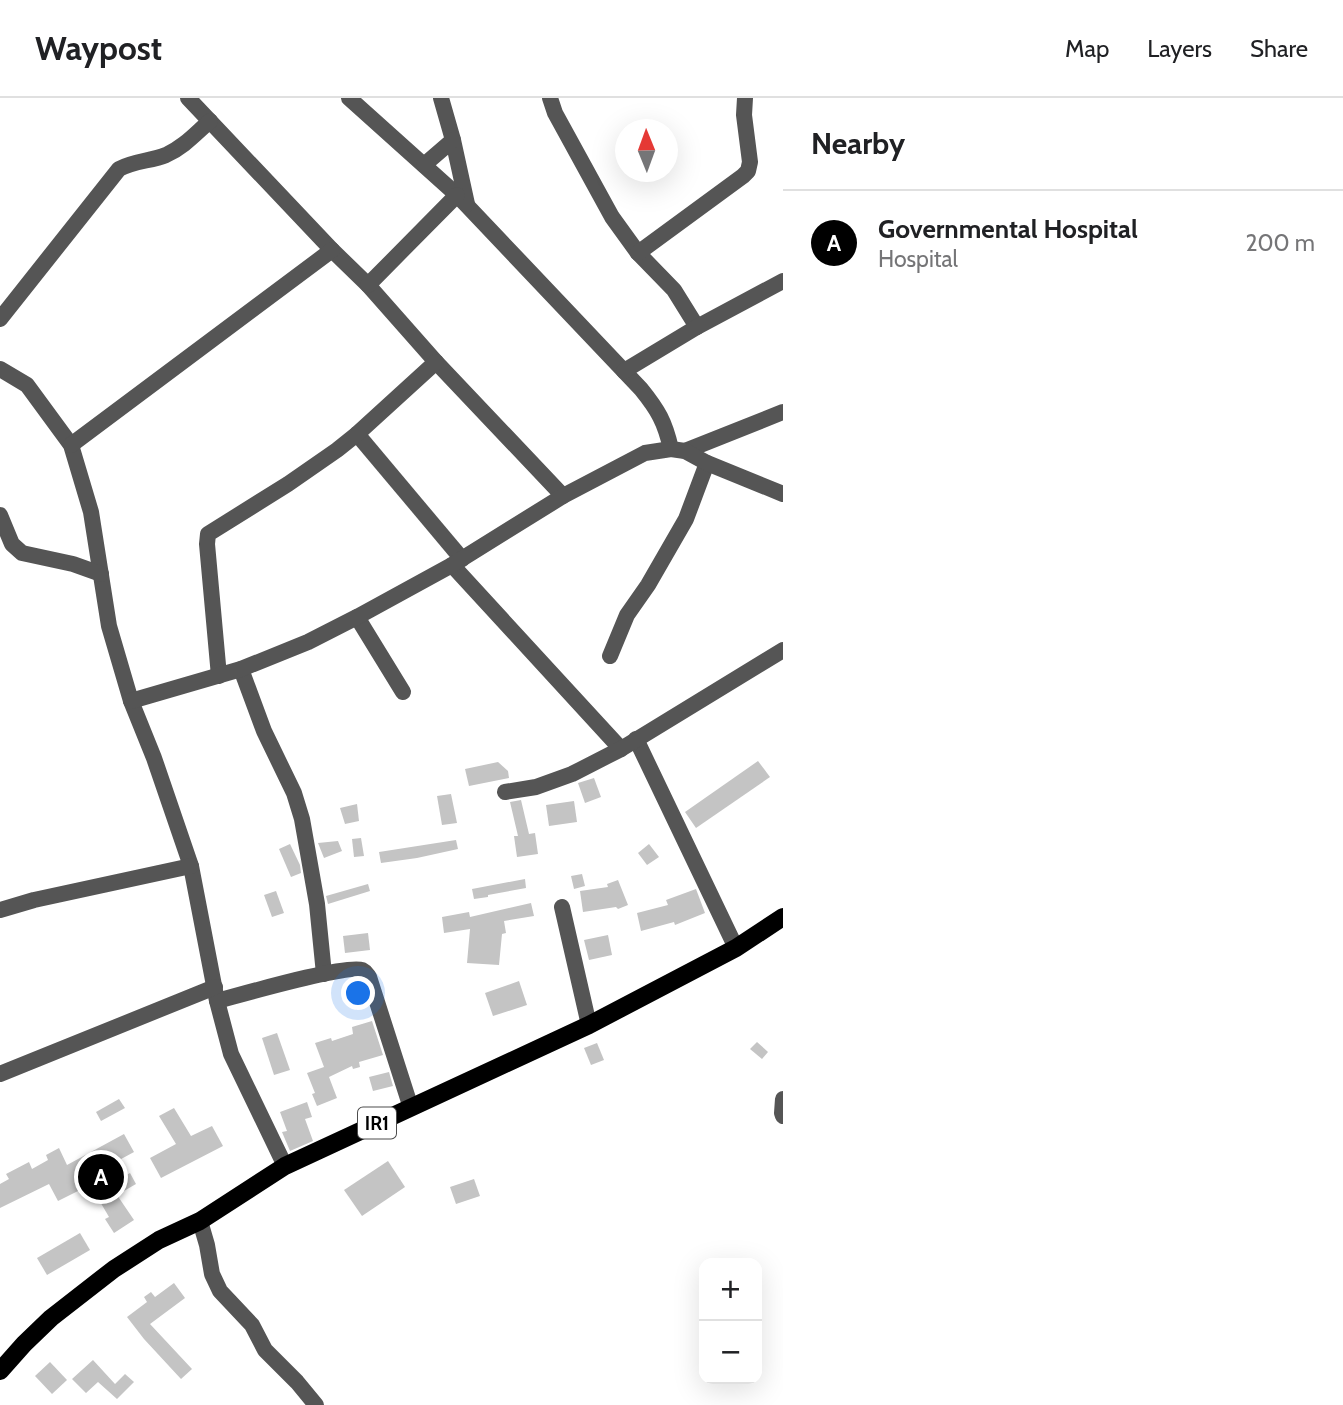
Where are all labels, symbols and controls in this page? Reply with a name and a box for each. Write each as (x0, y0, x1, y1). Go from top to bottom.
text: Waypost (35, 28, 162, 68)
text: Map (1065, 34, 1109, 63)
text: Layers (1147, 34, 1212, 63)
text: Share (1250, 34, 1308, 63)
north arrow (615, 119, 678, 182)
text: Nearby (811, 125, 905, 162)
text: Governmental Hospital (878, 213, 1138, 245)
text: A (827, 229, 841, 257)
text: 200 m (1245, 229, 1315, 257)
text: Hospital (878, 245, 958, 273)
your location (341, 976, 375, 1010)
road number: IR1 (358, 1107, 396, 1138)
pin: A (78, 1151, 124, 1203)
map controls (699, 1258, 762, 1384)
button: + (699, 1258, 762, 1321)
button: − (699, 1321, 762, 1384)

